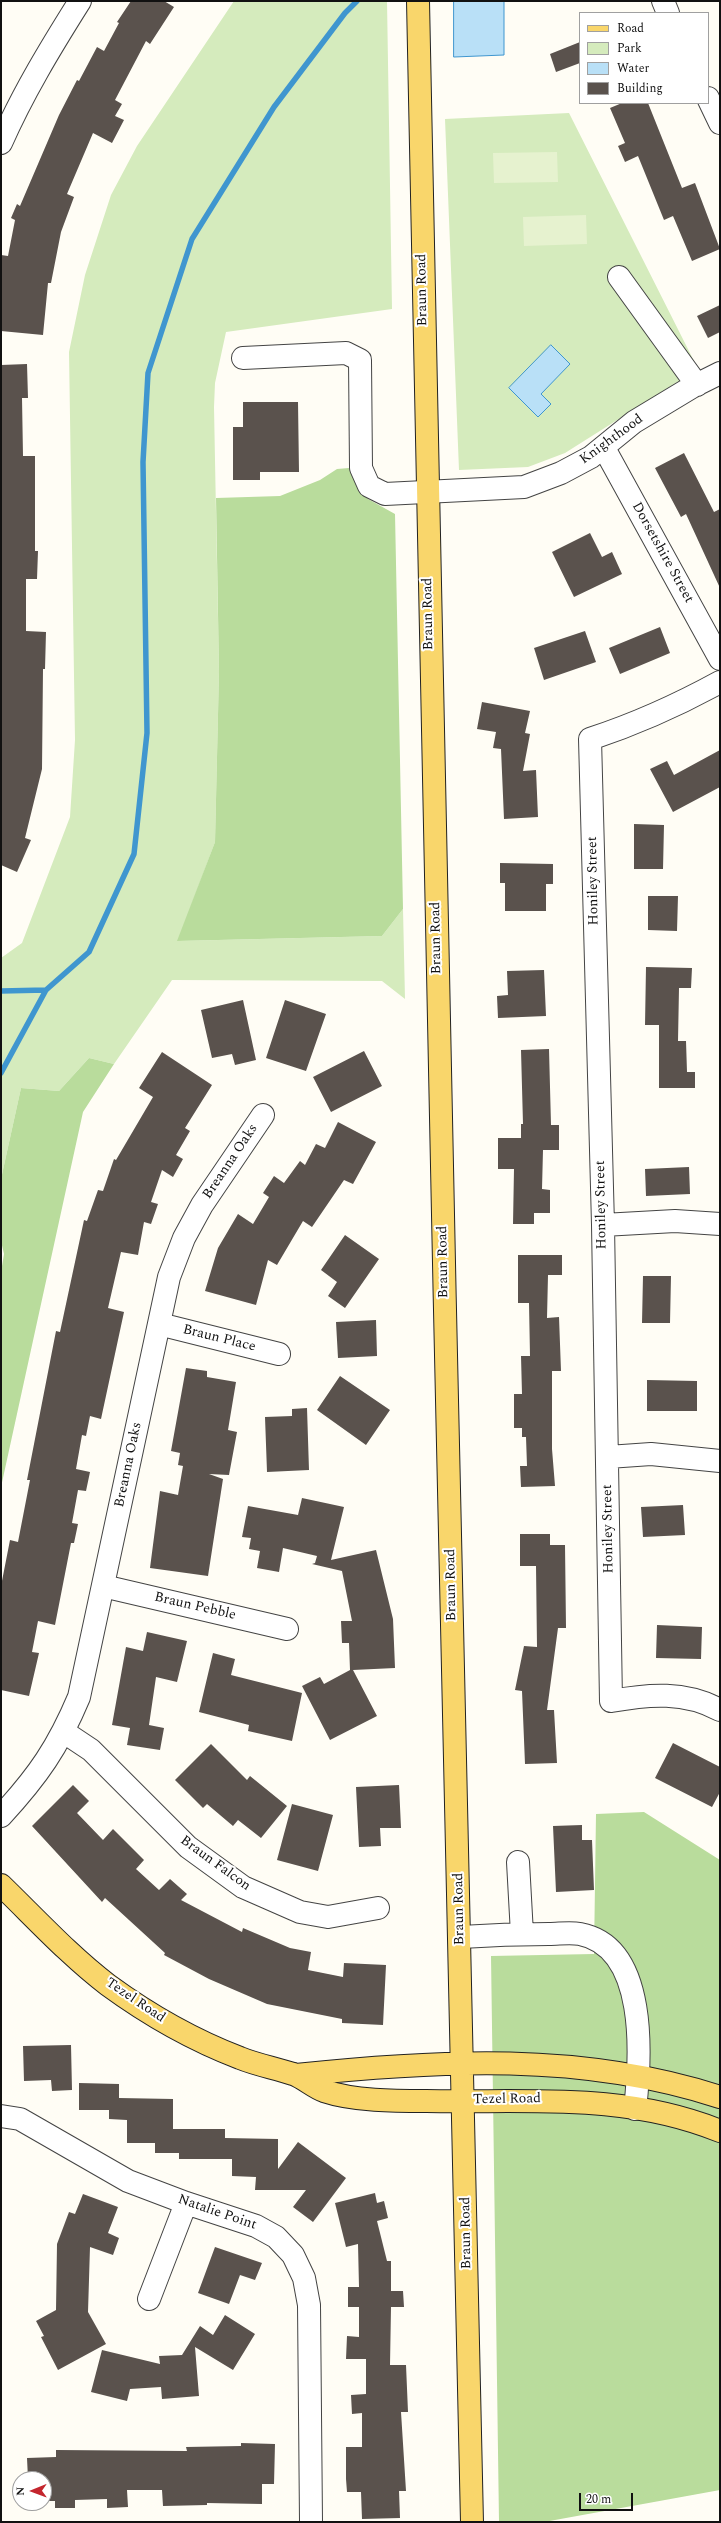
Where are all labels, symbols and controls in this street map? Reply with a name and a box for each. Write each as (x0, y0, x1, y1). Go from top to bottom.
legend (579, 12, 709, 104)
text: Road (617, 19, 644, 38)
text: Park (617, 39, 642, 58)
text: Water (617, 59, 649, 78)
text: Building (617, 79, 663, 98)
street label: Braun Road (414, 253, 432, 327)
street label: Knighthood (577, 411, 647, 469)
street label: Dorsetshire Street (627, 500, 697, 606)
street label: Braun Road (420, 577, 438, 651)
street label: Honiley Street (585, 836, 603, 926)
street label: Braun Road (428, 901, 446, 975)
street label: Breanna Oaks (200, 1121, 262, 1203)
street label: Honiley Street (593, 1160, 611, 1250)
street label: Braun Road (435, 1225, 453, 1299)
street label: Braun Place (181, 1322, 257, 1356)
street label: Breanna Oaks (112, 1421, 146, 1509)
street label: Honiley Street (600, 1484, 618, 1574)
street label: Braun Road (443, 1548, 461, 1622)
street label: Braun Pebble (153, 1589, 237, 1625)
street label: Braun Falcon (177, 1833, 253, 1895)
street label: Braun Road (451, 1872, 469, 1946)
street label: Tezel Road (102, 1975, 168, 2027)
street label: Tezel Road (473, 2091, 541, 2109)
street label: Natalie Point (175, 2192, 259, 2234)
street label: Braun Road (458, 2196, 476, 2270)
north arrow (12, 2471, 52, 2511)
scale bar (581, 2485, 635, 2511)
text: N (12, 2487, 29, 2496)
text: 20 m (586, 2490, 611, 2509)

